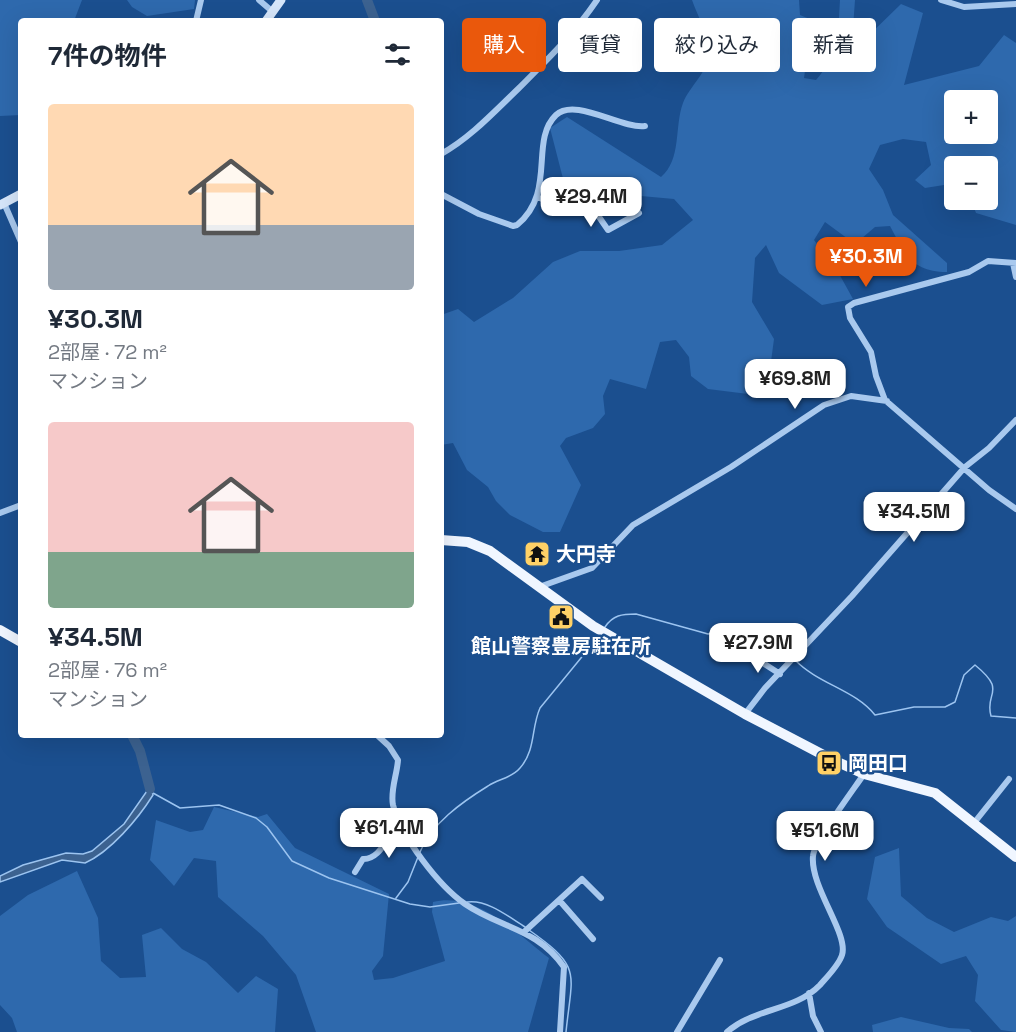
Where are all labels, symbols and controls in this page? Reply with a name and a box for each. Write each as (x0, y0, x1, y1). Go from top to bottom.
chip: 購入 (462, 18, 546, 72)
chip: 賃貸 (558, 18, 642, 72)
chip: 絞り込み (654, 18, 780, 72)
chip: 新着 (792, 18, 876, 72)
icon: filters (381, 38, 414, 71)
text: 7件の物件 (48, 39, 166, 73)
map controls (944, 90, 998, 210)
button: + (944, 90, 998, 144)
icon: home (177, 143, 285, 251)
button: − (944, 156, 998, 210)
pin: ¥29.4M (542, 177, 640, 228)
text: ¥29.4M (555, 183, 627, 209)
pin: ¥30.3M (817, 237, 915, 288)
text: ¥30.3M (829, 243, 903, 269)
text: ¥30.3M (48, 302, 143, 336)
text: 2部屋 · 72 m² (48, 339, 167, 365)
pin: ¥69.8M (746, 359, 844, 410)
text: ¥69.8M (759, 365, 831, 391)
text: マンション (48, 368, 148, 394)
icon: home (177, 461, 285, 569)
pin: ¥34.5M (865, 492, 963, 543)
text: ¥34.5M (878, 498, 950, 524)
temple icon: 大円寺 (522, 539, 552, 569)
place label: 大円寺 (556, 541, 616, 567)
public building icon: 館山警察豊房駐在所 (546, 602, 576, 632)
text: ¥34.5M (48, 620, 143, 654)
pin: ¥27.9M (709, 623, 807, 674)
text: ¥27.9M (723, 629, 793, 655)
place label: 館山警察豊房駐在所 (471, 633, 651, 659)
text: 2部屋 · 76 m² (48, 657, 167, 683)
text: マンション (48, 686, 148, 712)
bus stop icon: 岡田口 (814, 748, 844, 778)
place label: 岡田口 (848, 750, 908, 776)
pin: ¥61.4M (340, 808, 438, 859)
pin: ¥51.6M (776, 811, 874, 862)
text: ¥61.4M (354, 814, 424, 840)
text: ¥51.6M (791, 817, 859, 843)

